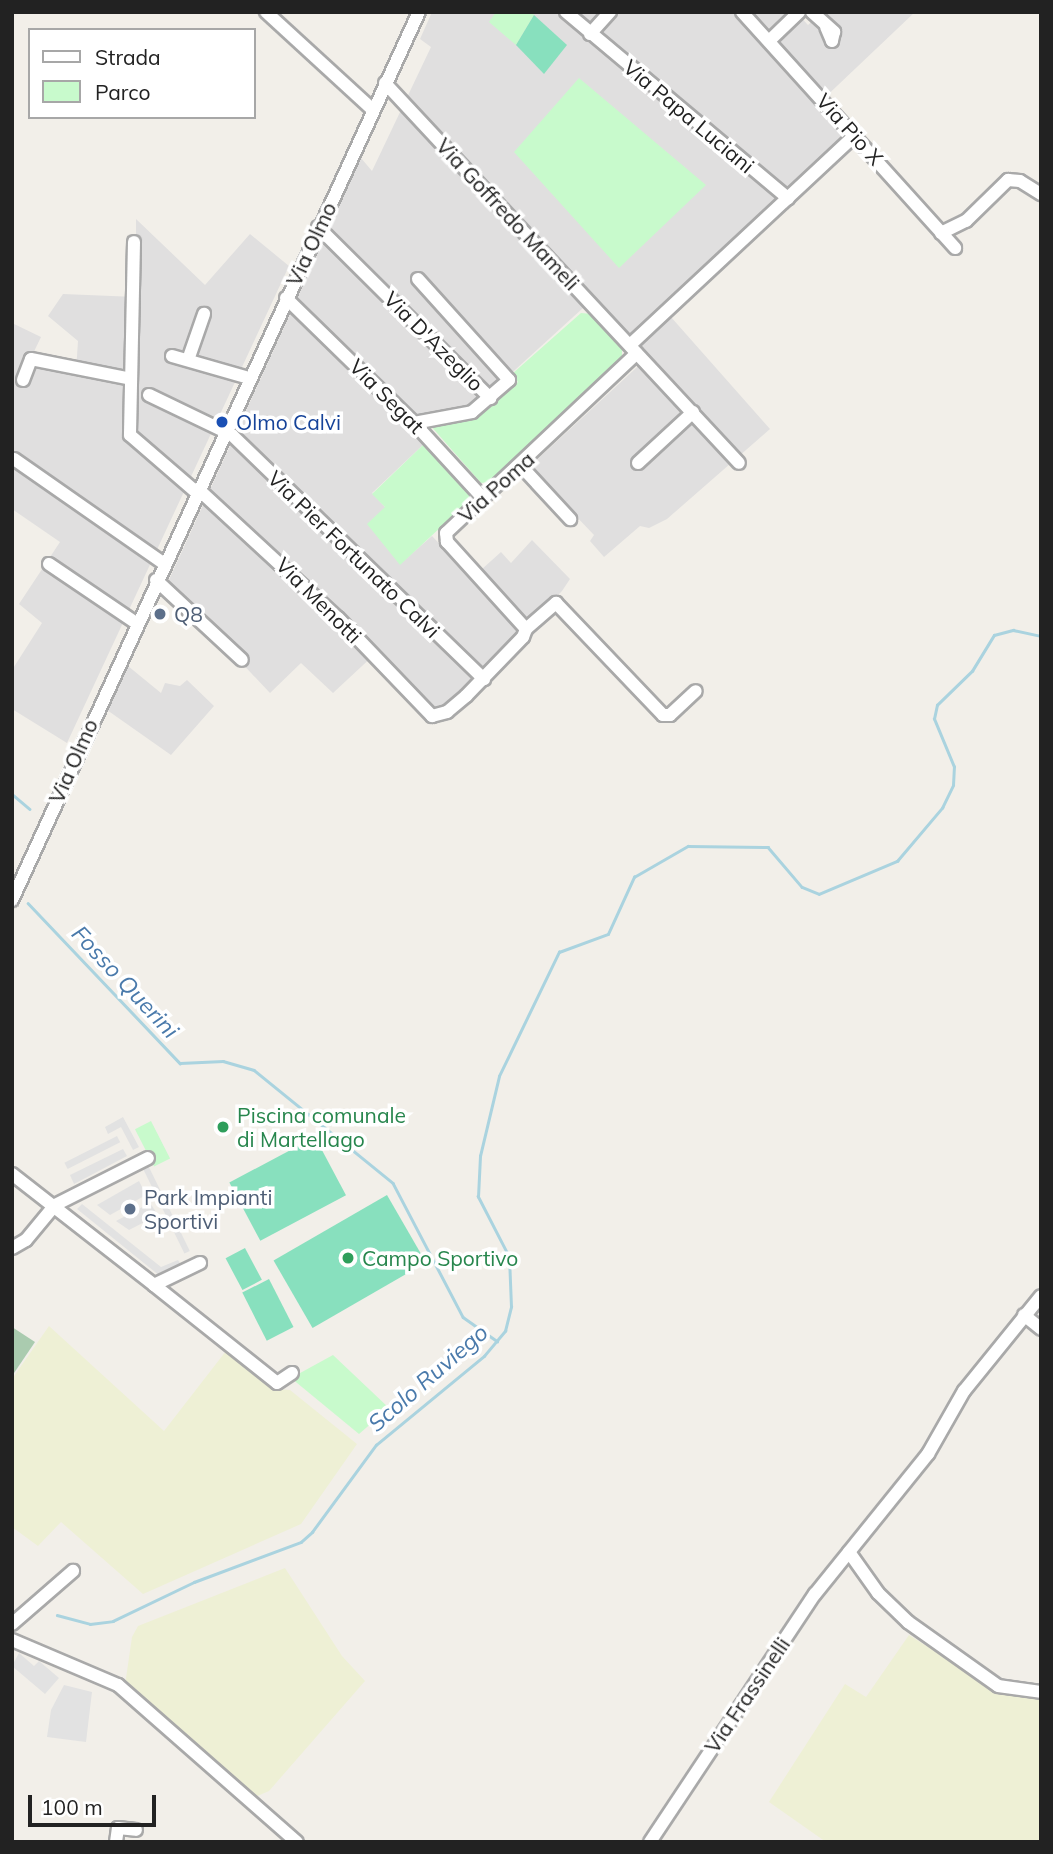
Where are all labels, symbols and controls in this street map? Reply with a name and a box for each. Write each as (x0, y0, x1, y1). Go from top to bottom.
legend (28, 28, 256, 119)
text: Strada (95, 44, 161, 70)
street label: Via Papa Luciani (619, 54, 759, 178)
text: Parco (95, 79, 150, 105)
street label: Via Pio X (811, 88, 889, 170)
street label: Via Goffredo Mameli (431, 133, 585, 295)
street label: Via Olmo (281, 198, 341, 290)
street label: Via D'Azeglio (379, 286, 489, 396)
street label: Via Segat (345, 354, 429, 438)
place label: Olmo Calvi (236, 409, 341, 435)
marker: Olmo Calvi (214, 414, 230, 430)
street label: Via Poma (453, 446, 539, 528)
street label: Via Pier Fortunato Calvi (263, 465, 445, 643)
street label: Via Menotti (271, 552, 367, 648)
place label: Q8 (174, 601, 203, 627)
marker: Q8 (152, 606, 168, 622)
street label: Via Olmo (43, 715, 103, 807)
water label: Fosso Querini (66, 920, 184, 1044)
place label: Piscina comunale di Martellago (237, 1102, 406, 1152)
marker: Piscina comunale di Martellago (215, 1119, 231, 1135)
place label: Park Impianti Sportivi (144, 1184, 272, 1234)
marker: Park Impianti Sportivi (122, 1201, 138, 1217)
place label: Campo Sportivo (362, 1245, 518, 1271)
marker: Campo Sportivo (340, 1250, 356, 1266)
water label: Scolo Ruviego (362, 1319, 494, 1437)
street label: Via Frassinelli (699, 1632, 795, 1758)
scale bar (32, 1780, 159, 1824)
text: 100 m (41, 1794, 103, 1820)

